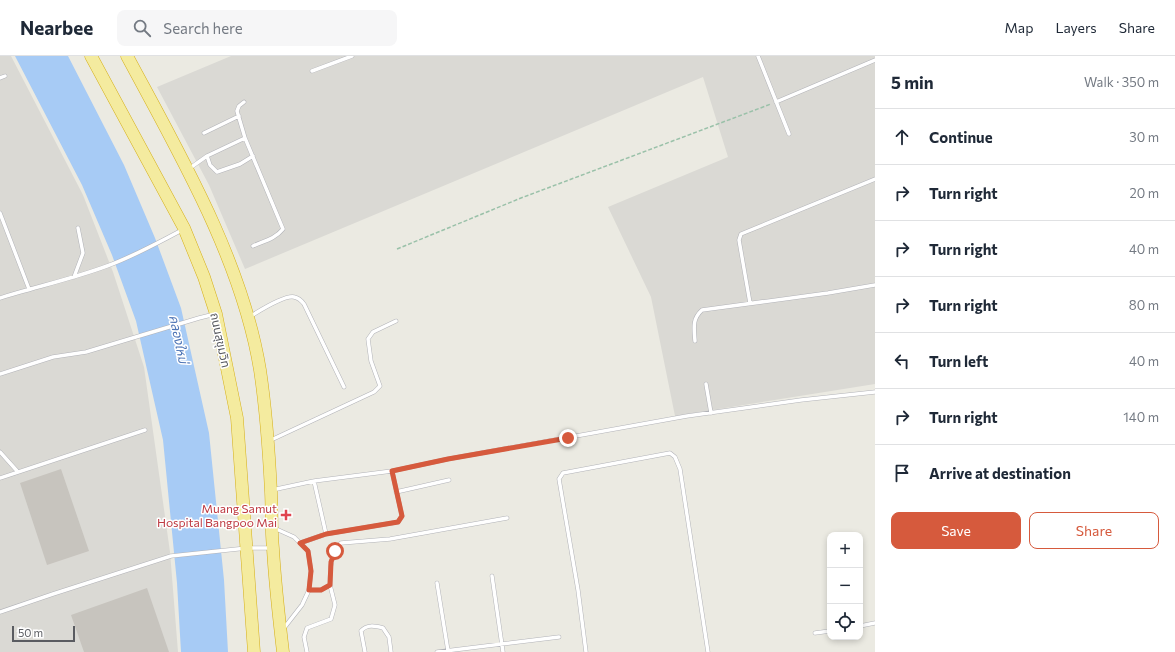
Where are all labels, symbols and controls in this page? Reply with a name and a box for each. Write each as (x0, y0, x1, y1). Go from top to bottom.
search box (117, 10, 397, 46)
text: Nearbee (20, 16, 93, 39)
icon: search (131, 17, 153, 39)
text: Search here (163, 19, 243, 37)
text: Map (1005, 19, 1033, 36)
text: Layers (1055, 19, 1097, 36)
text: Share (1119, 19, 1155, 36)
text: 5 min (891, 72, 934, 93)
text: Walk · 350 m (1084, 74, 1159, 90)
icon: ahead (891, 126, 913, 148)
text: Continue (929, 128, 993, 146)
text: 30 m (1129, 129, 1159, 145)
icon: right (891, 182, 913, 204)
text: Turn right (929, 184, 998, 202)
text: 20 m (1130, 185, 1159, 201)
icon: right (891, 238, 913, 260)
text: Turn right (929, 240, 998, 258)
text: 40 m (1129, 241, 1159, 257)
icon: right (891, 294, 913, 316)
text: Turn right (929, 296, 998, 314)
text: 80 m (1129, 297, 1159, 313)
street label: ถนนสุขุมวิท (207, 311, 234, 369)
water label: คลองใหม่ (166, 313, 192, 367)
icon: left (891, 350, 913, 372)
text: Turn left (929, 352, 988, 370)
text: 40 m (1129, 353, 1159, 369)
icon: right (891, 406, 913, 428)
text: Turn right (929, 408, 998, 426)
text: 140 m (1123, 409, 1159, 425)
route end (559, 429, 577, 447)
icon: arrive (891, 462, 913, 484)
text: Arrive at destination (929, 464, 1071, 482)
place label: Muang Samut Hospital Bangpoo Mai (157, 501, 277, 529)
marker: Muang Samut Hospital Bangpoo Mai (280, 509, 292, 521)
button: Save (891, 512, 1021, 549)
button: Share (1029, 512, 1159, 549)
map controls (827, 532, 863, 640)
button: + (827, 532, 863, 568)
route start (326, 542, 344, 560)
button: − (827, 568, 863, 604)
button: locate (827, 604, 863, 640)
scale bar (12, 624, 75, 643)
text: 50 m (18, 626, 43, 639)

